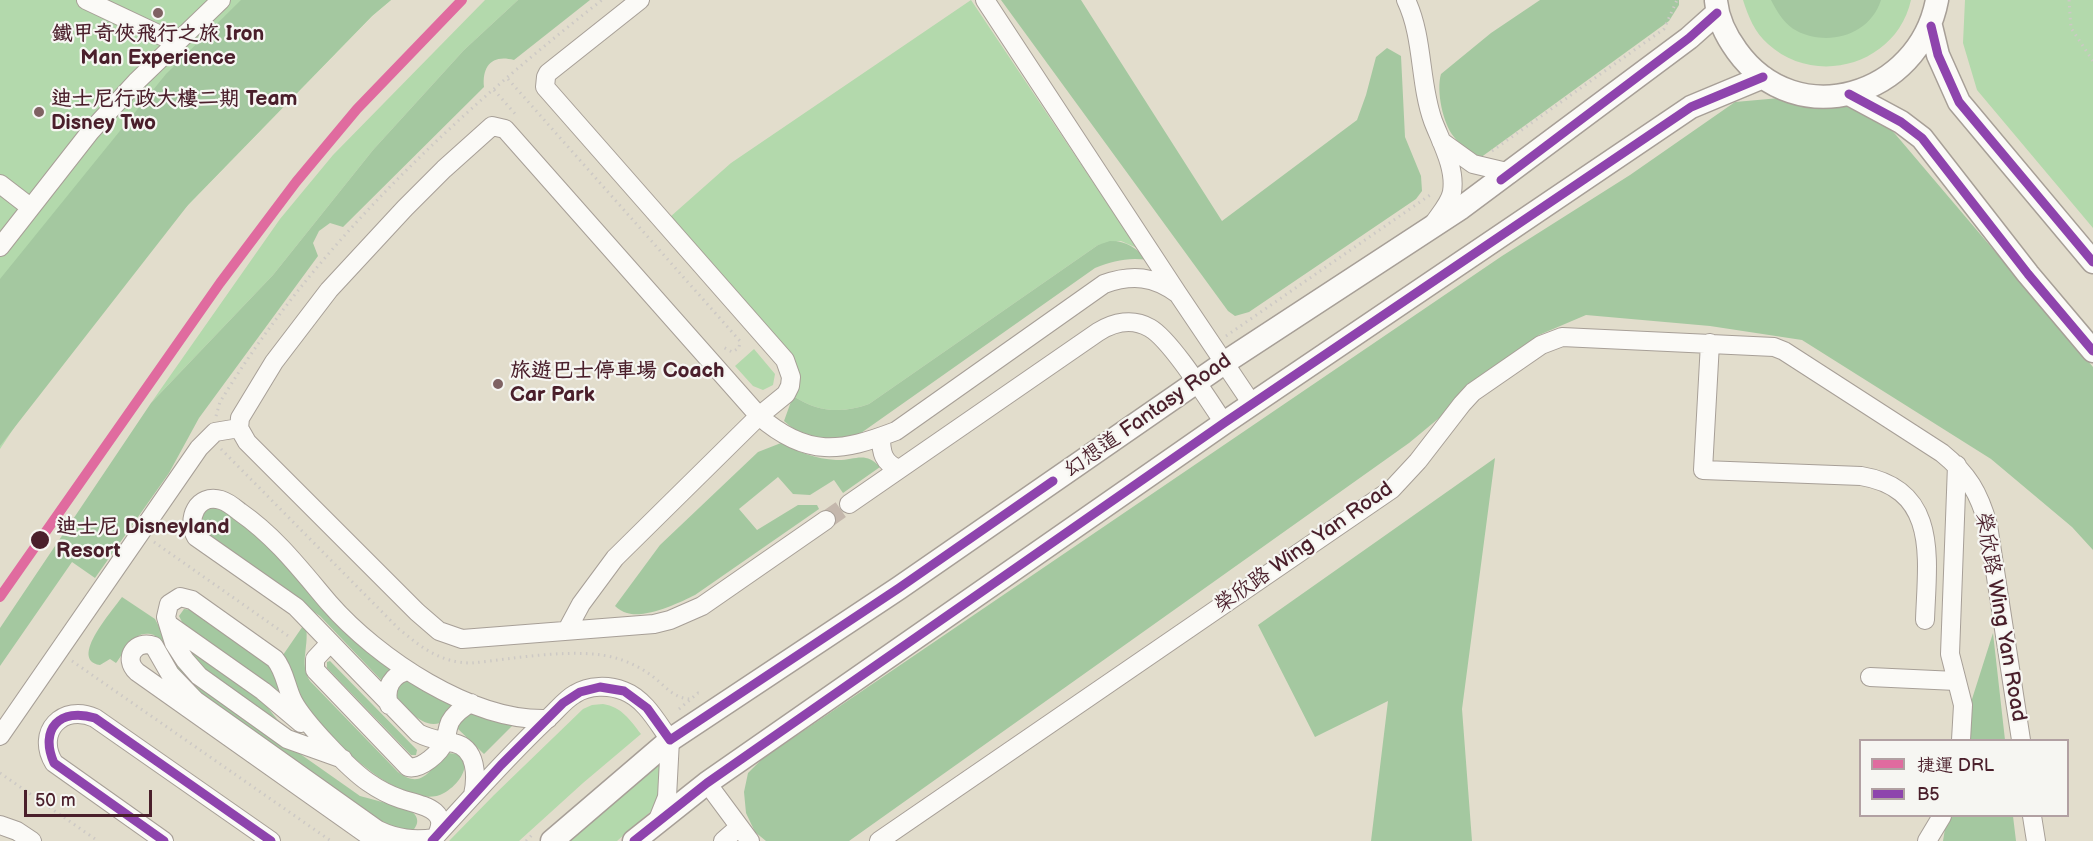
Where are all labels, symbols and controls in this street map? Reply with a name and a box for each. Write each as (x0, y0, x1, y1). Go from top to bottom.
marker: 鐵甲奇俠飛行之旅 Iron Man Experience (151, 6, 165, 20)
place label: 鐵甲奇俠飛行之旅 Iron Man Experience (52, 22, 264, 72)
place label: 迪士尼行政大樓二期 Team Disney Two (51, 87, 297, 137)
marker: 迪士尼行政大樓二期 Team Disney Two (32, 105, 46, 119)
street label: 幻想道 Fantasy Road (1059, 349, 1237, 483)
place label: 旅遊巴士停車場 Coach Car Park (510, 359, 725, 409)
marker: 旅遊巴士停車場 Coach Car Park (491, 377, 505, 391)
street label: 榮欣路 Wing Yan Road (1210, 477, 1398, 619)
street label: 榮欣路 Wing Yan Road (1969, 510, 2031, 724)
place label: 迪士尼 Disneyland Resort (56, 515, 229, 565)
marker: 迪士尼 Disneyland Resort (29, 529, 51, 551)
legend (1859, 739, 2069, 817)
text: 捷運 DRL (1917, 755, 1994, 776)
scale bar (27, 778, 154, 816)
text: B5 (1917, 784, 1940, 805)
text: 50 m (35, 790, 76, 811)

